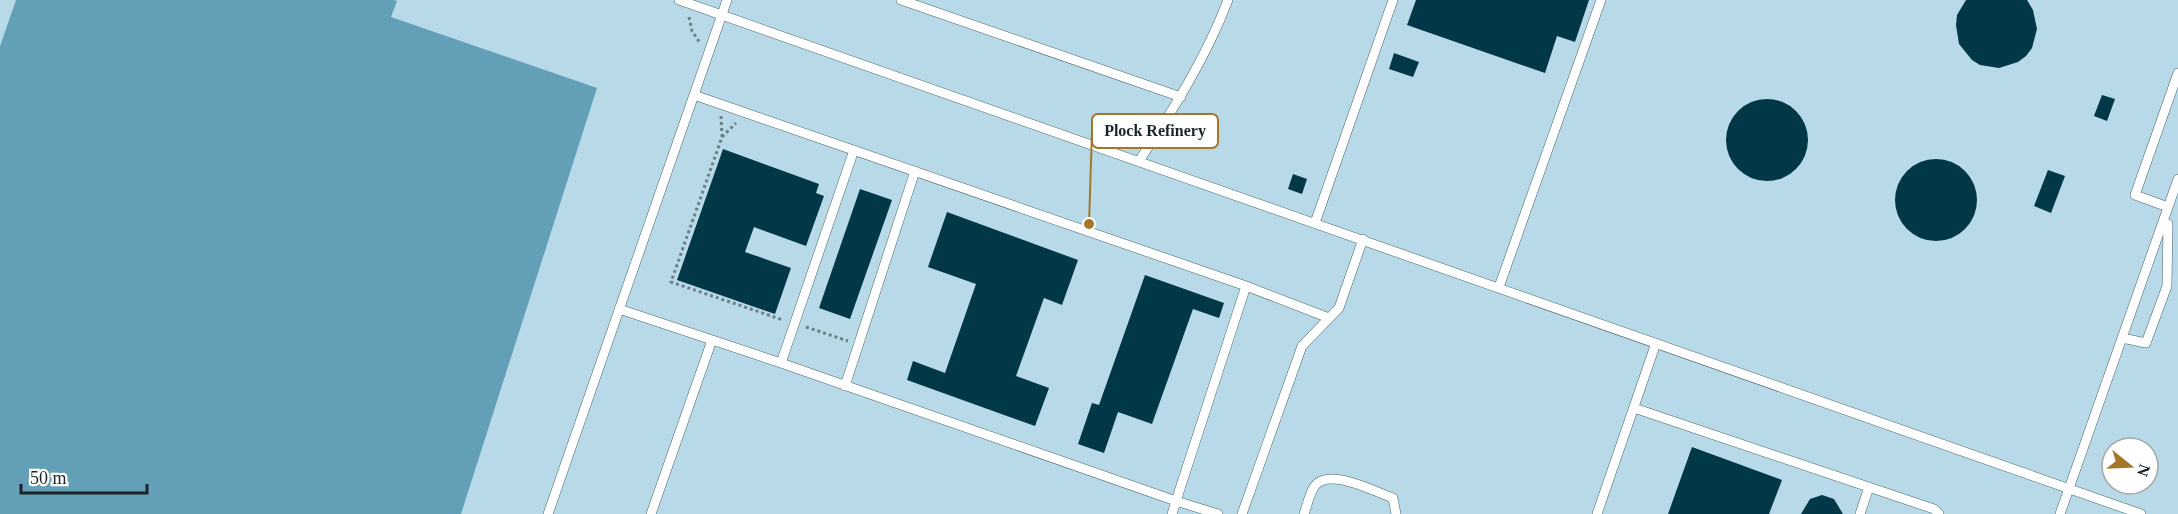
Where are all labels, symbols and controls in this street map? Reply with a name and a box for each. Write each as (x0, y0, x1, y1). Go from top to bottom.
callout: Plock Refinery (1092, 114, 1218, 148)
text: Plock Refinery (1104, 122, 1206, 140)
north arrow (2100, 436, 2160, 496)
scale bar (21, 457, 147, 495)
text: N (2134, 462, 2154, 479)
text: 50 m (30, 468, 67, 488)

